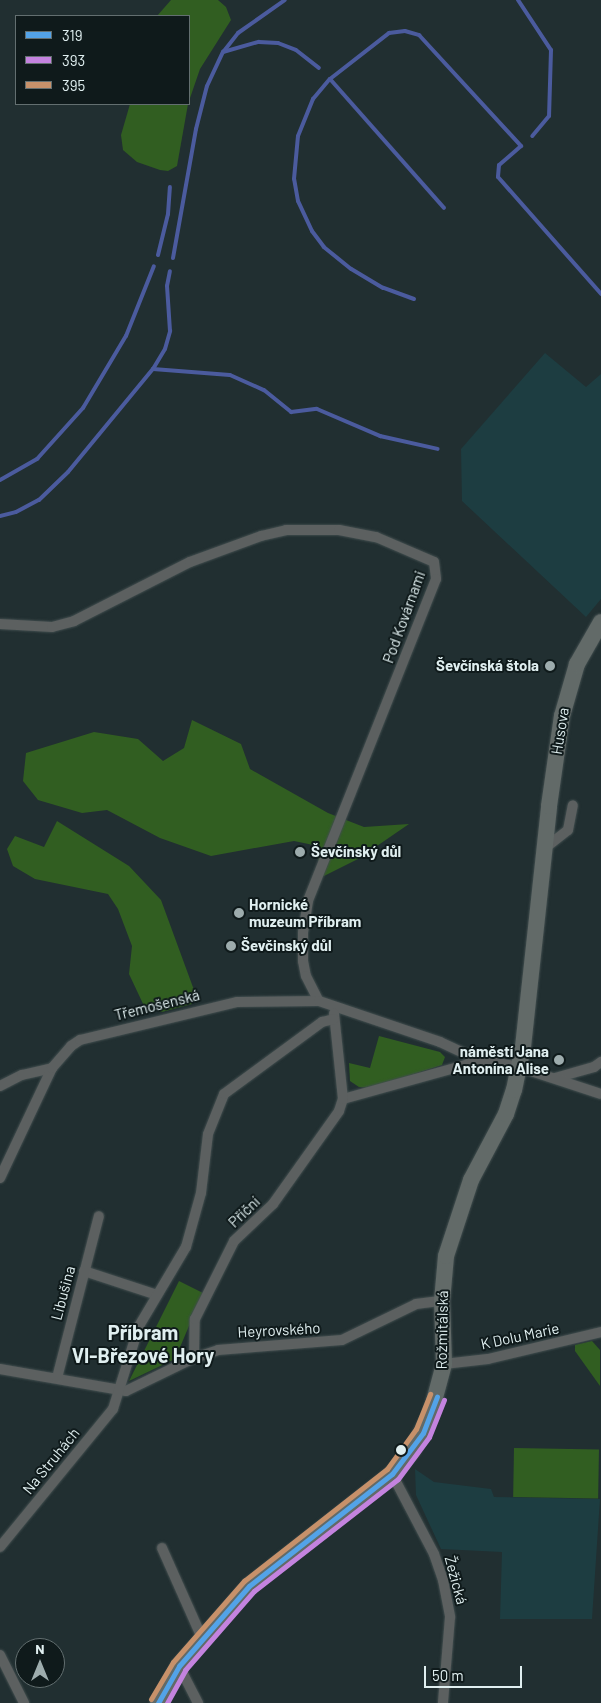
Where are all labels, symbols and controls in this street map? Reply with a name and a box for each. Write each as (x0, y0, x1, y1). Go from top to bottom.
legend (15, 15, 190, 105)
text: 319 (62, 26, 83, 44)
text: 393 (62, 51, 85, 69)
text: 395 (62, 76, 85, 94)
street label: Pod Kovárnami (379, 568, 429, 666)
place label: Ševčínská štola (436, 657, 539, 675)
marker: Ševčínská štola (543, 659, 557, 673)
street label: Husova (547, 706, 573, 756)
place label: Ševčínský důl (311, 843, 401, 861)
marker: Ševčínský důl (293, 845, 307, 859)
place label: Hornické muzeum Příbram (249, 895, 361, 930)
marker: Hornické muzeum Příbram (233, 907, 245, 919)
place label: Ševčinský důl (241, 937, 332, 955)
marker: Ševčinský důl (225, 940, 237, 952)
street label: Třemošenská (113, 986, 201, 1024)
place label: náměstí Jana Antonína Alise (453, 1042, 549, 1077)
marker: náměstí Jana Antonína Alise (553, 1054, 565, 1066)
street label: Příční (225, 1193, 263, 1231)
street label: Libušina (47, 1264, 79, 1322)
street label: Rožmitálská (432, 1290, 452, 1370)
street label: Heyrovského (237, 1319, 321, 1341)
street label: K Dolu Marie (479, 1319, 561, 1353)
district label: Příbram VI-Březové Hory (72, 1320, 214, 1367)
street label: Na Struhách (19, 1424, 83, 1498)
unlabelled marker (396, 1445, 406, 1455)
street label: Žežická (441, 1554, 471, 1606)
north arrow (15, 1638, 65, 1688)
text: N (35, 1640, 45, 1657)
scale bar (426, 1656, 524, 1688)
text: 50 m (432, 1666, 464, 1684)

